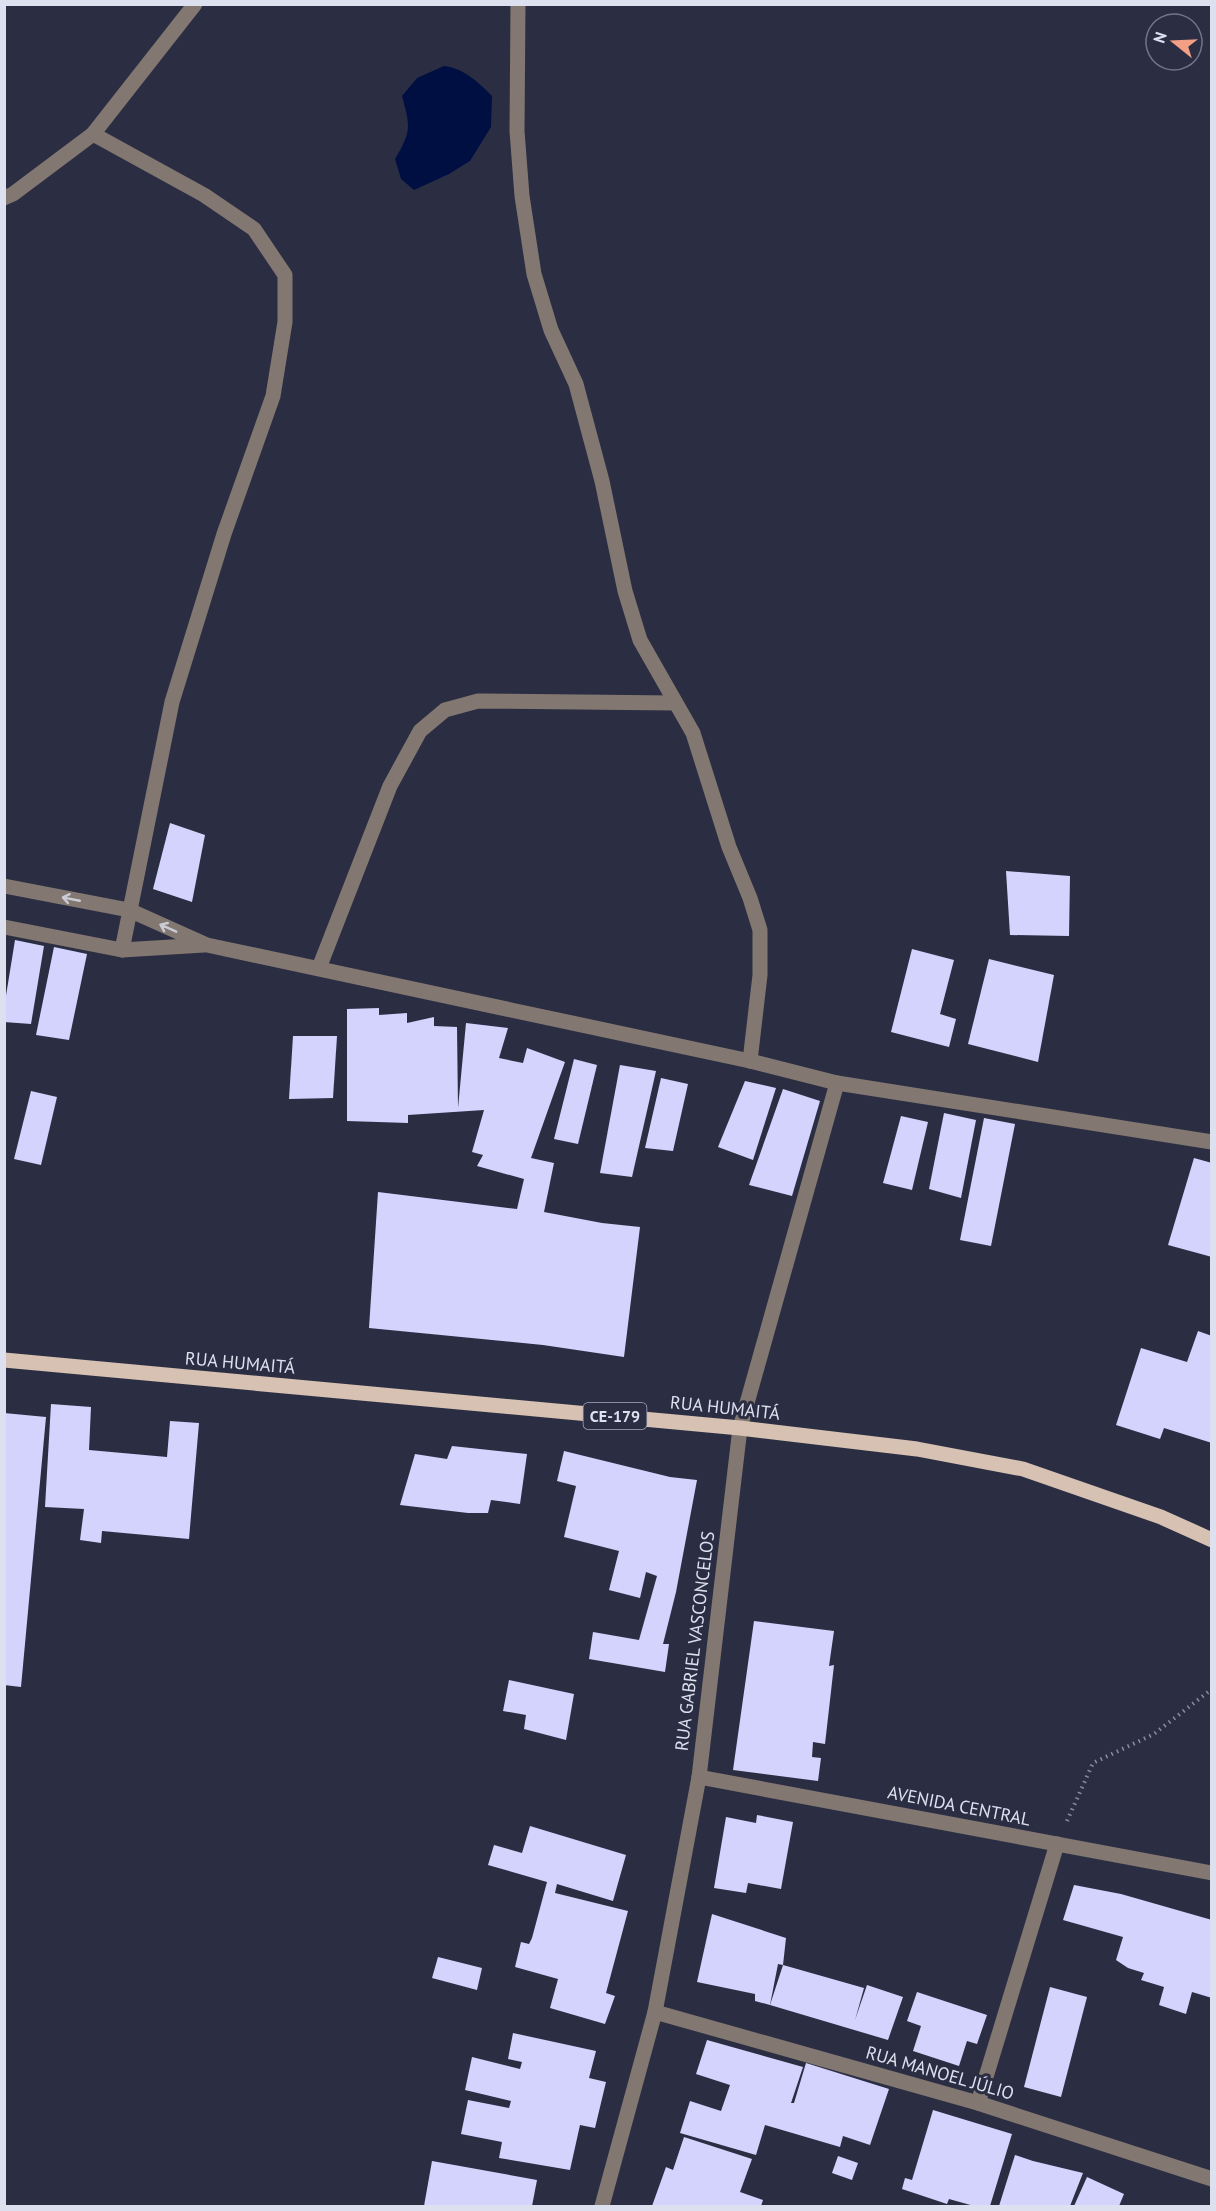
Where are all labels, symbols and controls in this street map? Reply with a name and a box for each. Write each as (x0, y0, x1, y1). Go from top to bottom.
north arrow (1144, 12, 1204, 72)
text: N (1149, 29, 1171, 45)
one-way arrow (62, 893, 82, 904)
one-way arrow (159, 921, 177, 933)
street label: RUA HUMAITÁ (184, 1346, 296, 1379)
street label: RUA HUMAITÁ (669, 1390, 782, 1425)
road number: CE-179 (584, 1403, 646, 1429)
street label: RUA GABRIEL VASCONCELOS (670, 1530, 719, 1752)
street label: AVENIDA CENTRAL (886, 1780, 1032, 1831)
street label: RUA MANOEL JÚLIO (863, 2040, 1017, 2105)

